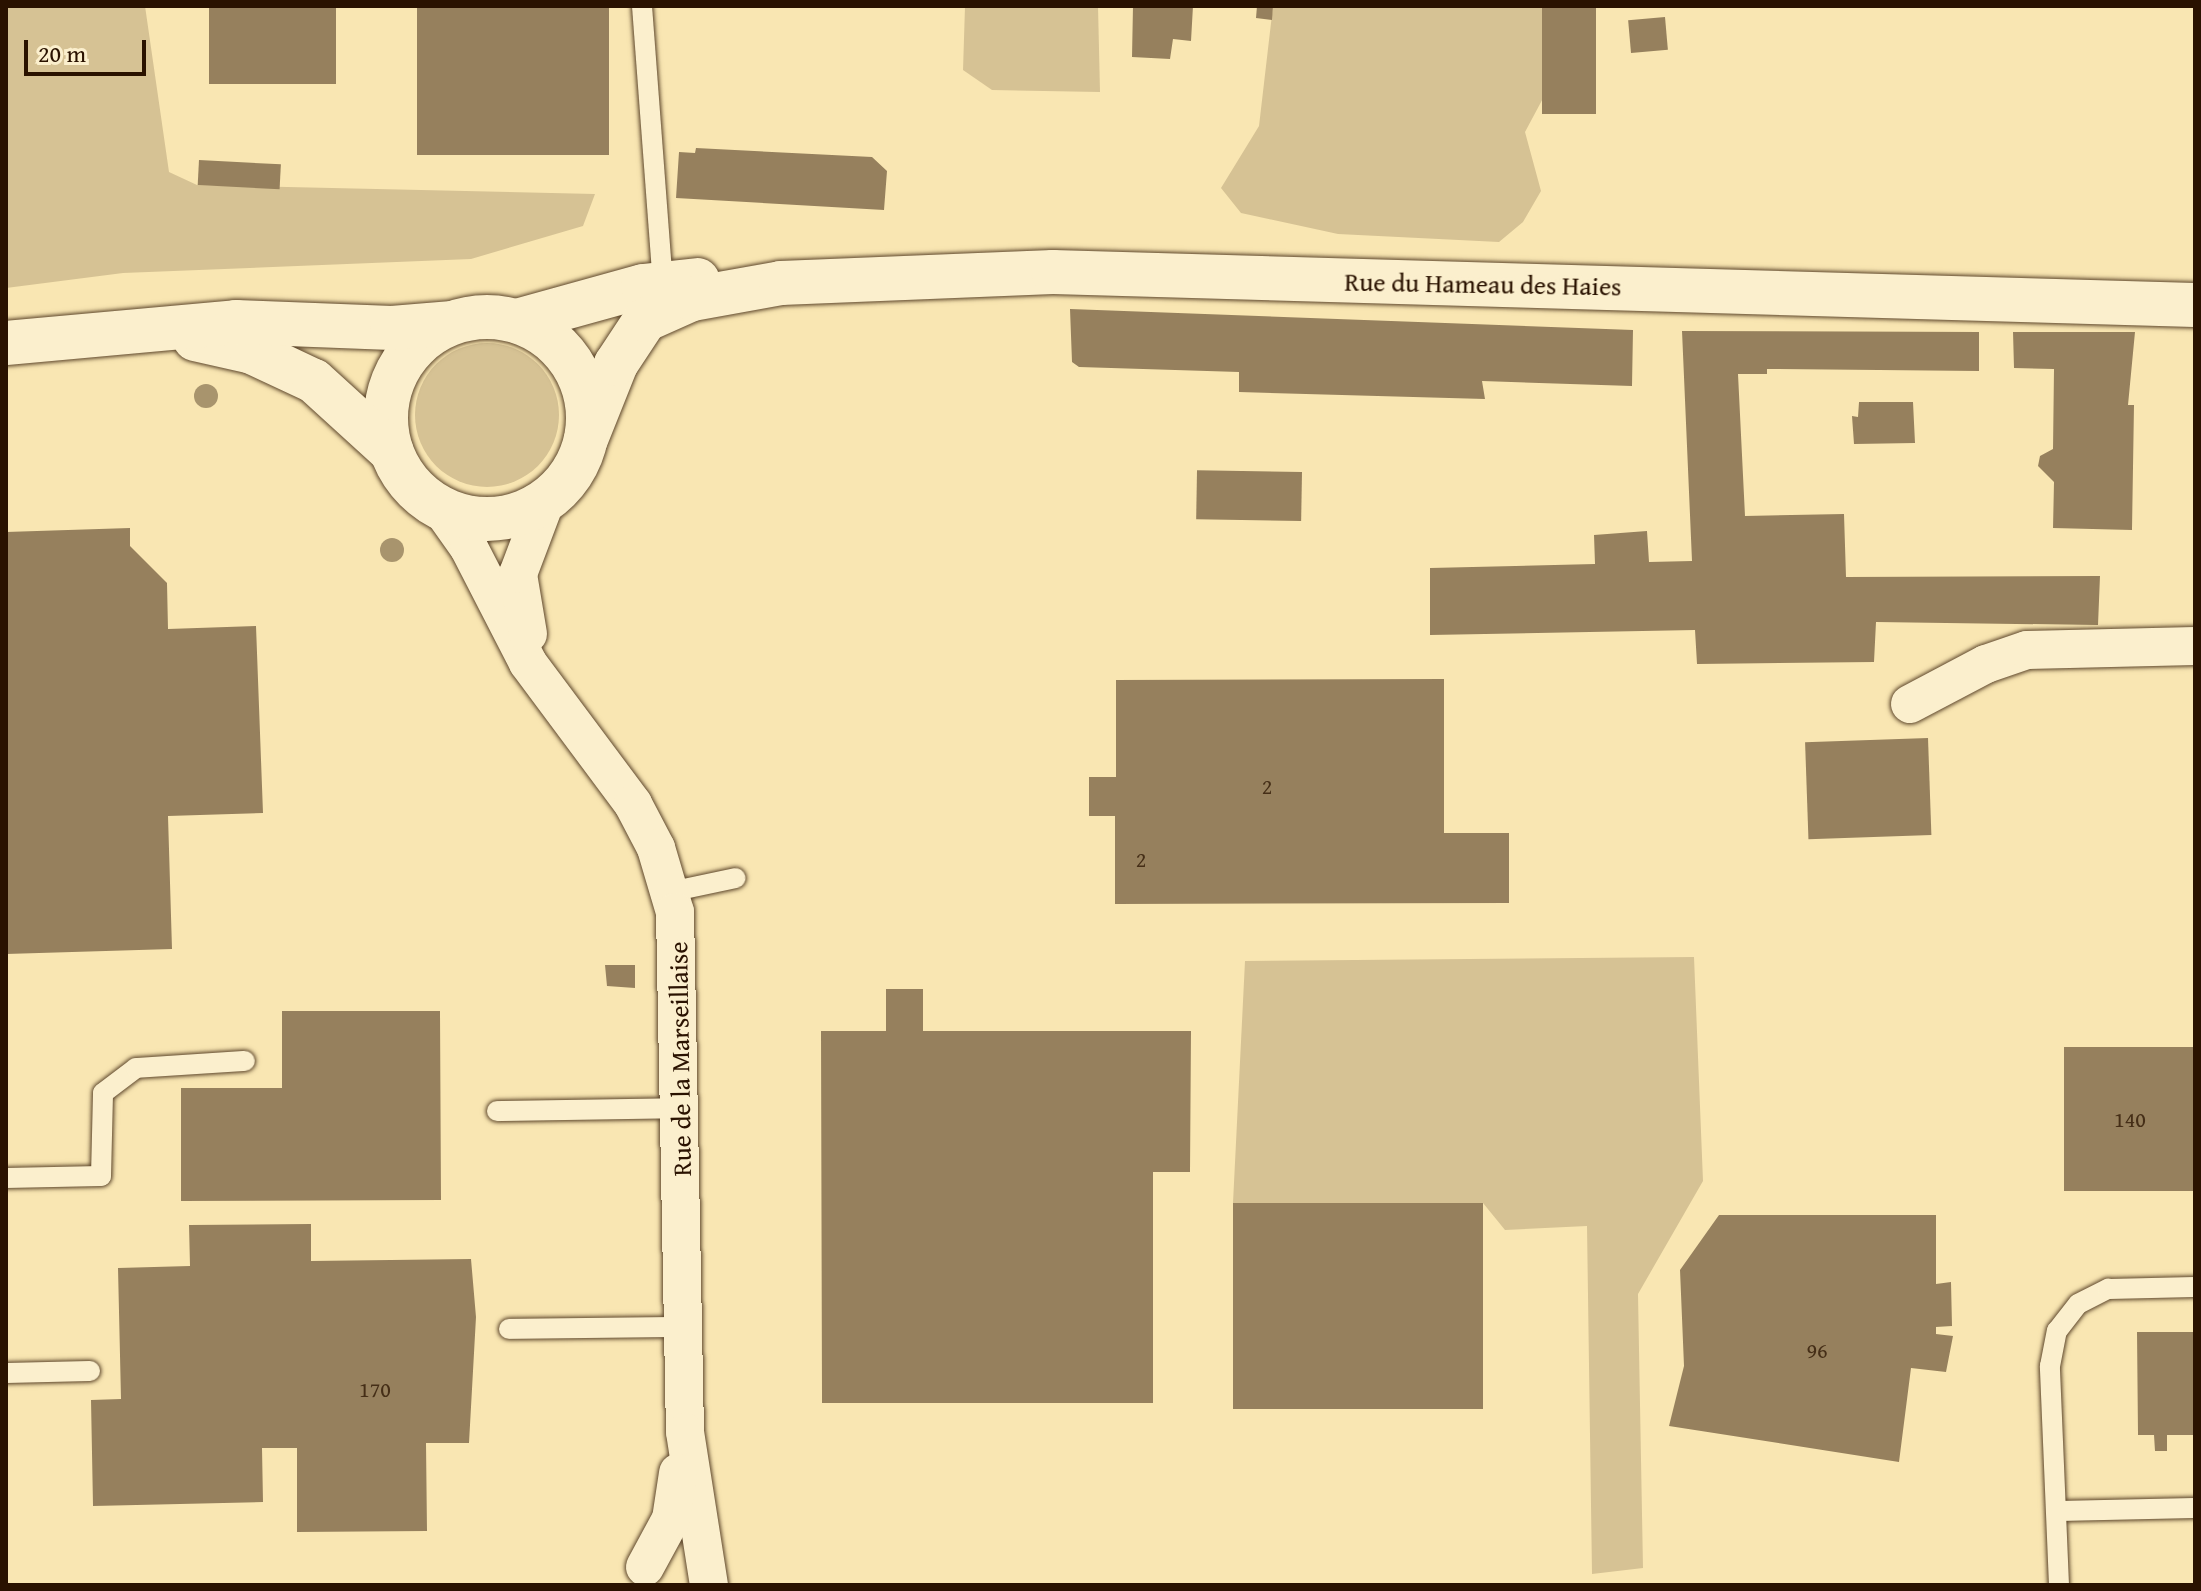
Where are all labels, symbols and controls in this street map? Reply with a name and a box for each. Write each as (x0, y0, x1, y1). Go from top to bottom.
scale bar (28, 24, 150, 74)
text: 20 m (38, 36, 86, 71)
street label: Rue du Hameau des Haies (1344, 266, 1622, 302)
house number: 2 (1262, 774, 1272, 800)
house number: 2 (1136, 847, 1146, 873)
street label: Rue de la Marseillaise (662, 941, 698, 1177)
house number: 140 (2114, 1107, 2146, 1133)
house number: 96 (1806, 1338, 1828, 1364)
house number: 170 (359, 1377, 391, 1403)

